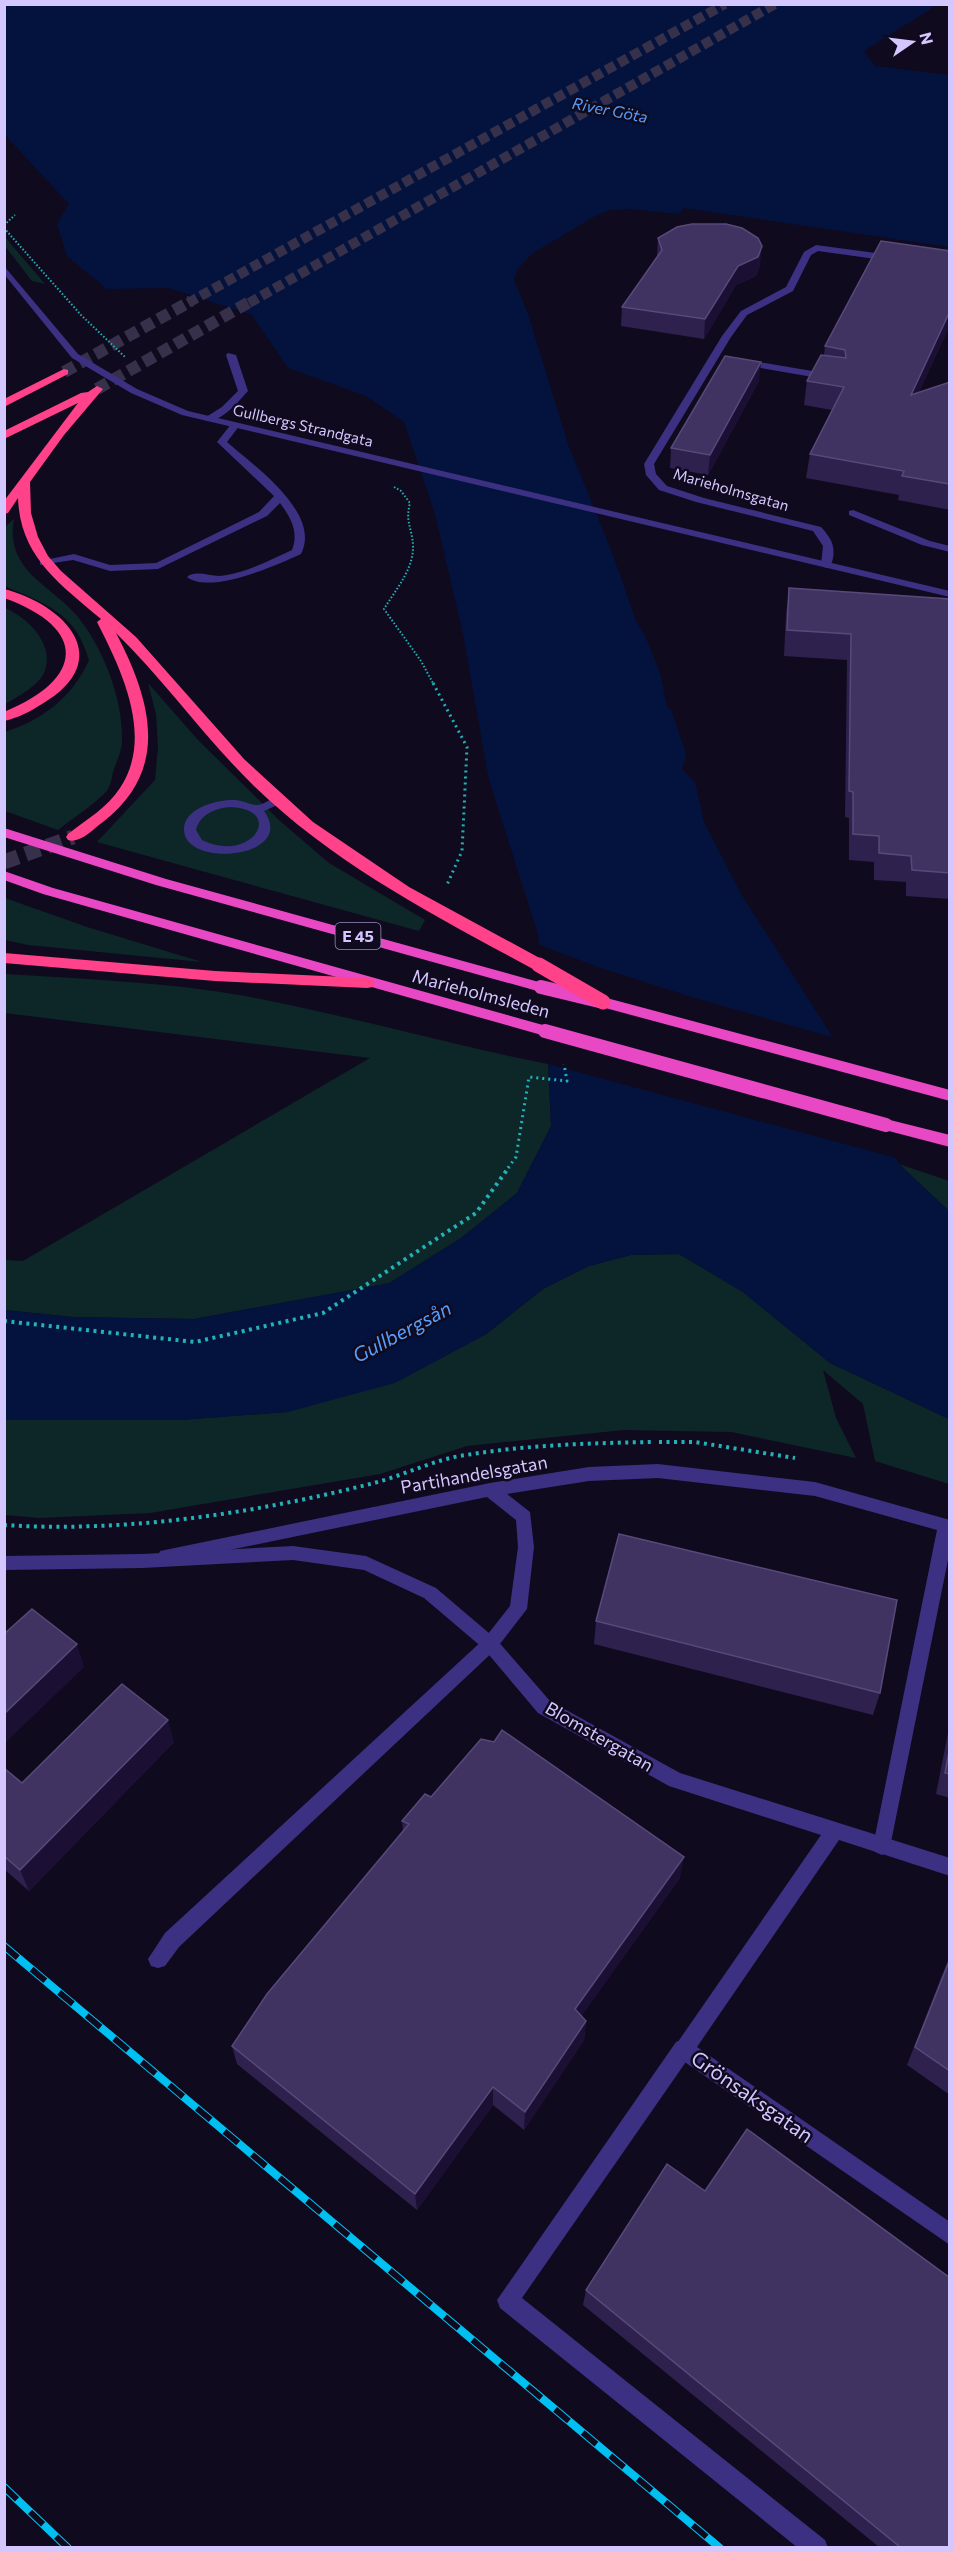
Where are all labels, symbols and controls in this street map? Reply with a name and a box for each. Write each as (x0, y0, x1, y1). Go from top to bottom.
north arrow (882, 12, 942, 72)
text: N (916, 30, 938, 46)
water label: River Göta (571, 93, 650, 126)
street label: Gullbergs Strandgata (231, 400, 375, 450)
street label: Marieholmsgatan (671, 464, 791, 514)
road number: E 45 (336, 923, 380, 949)
street label: Marieholmsleden (410, 964, 552, 1022)
water label: Gullbergsån (348, 1295, 455, 1367)
street label: Partihandelsgatan (399, 1450, 549, 1498)
street label: Blomstergatan (542, 1696, 657, 1776)
street label: Grönsaksgatan (687, 2044, 819, 2147)

